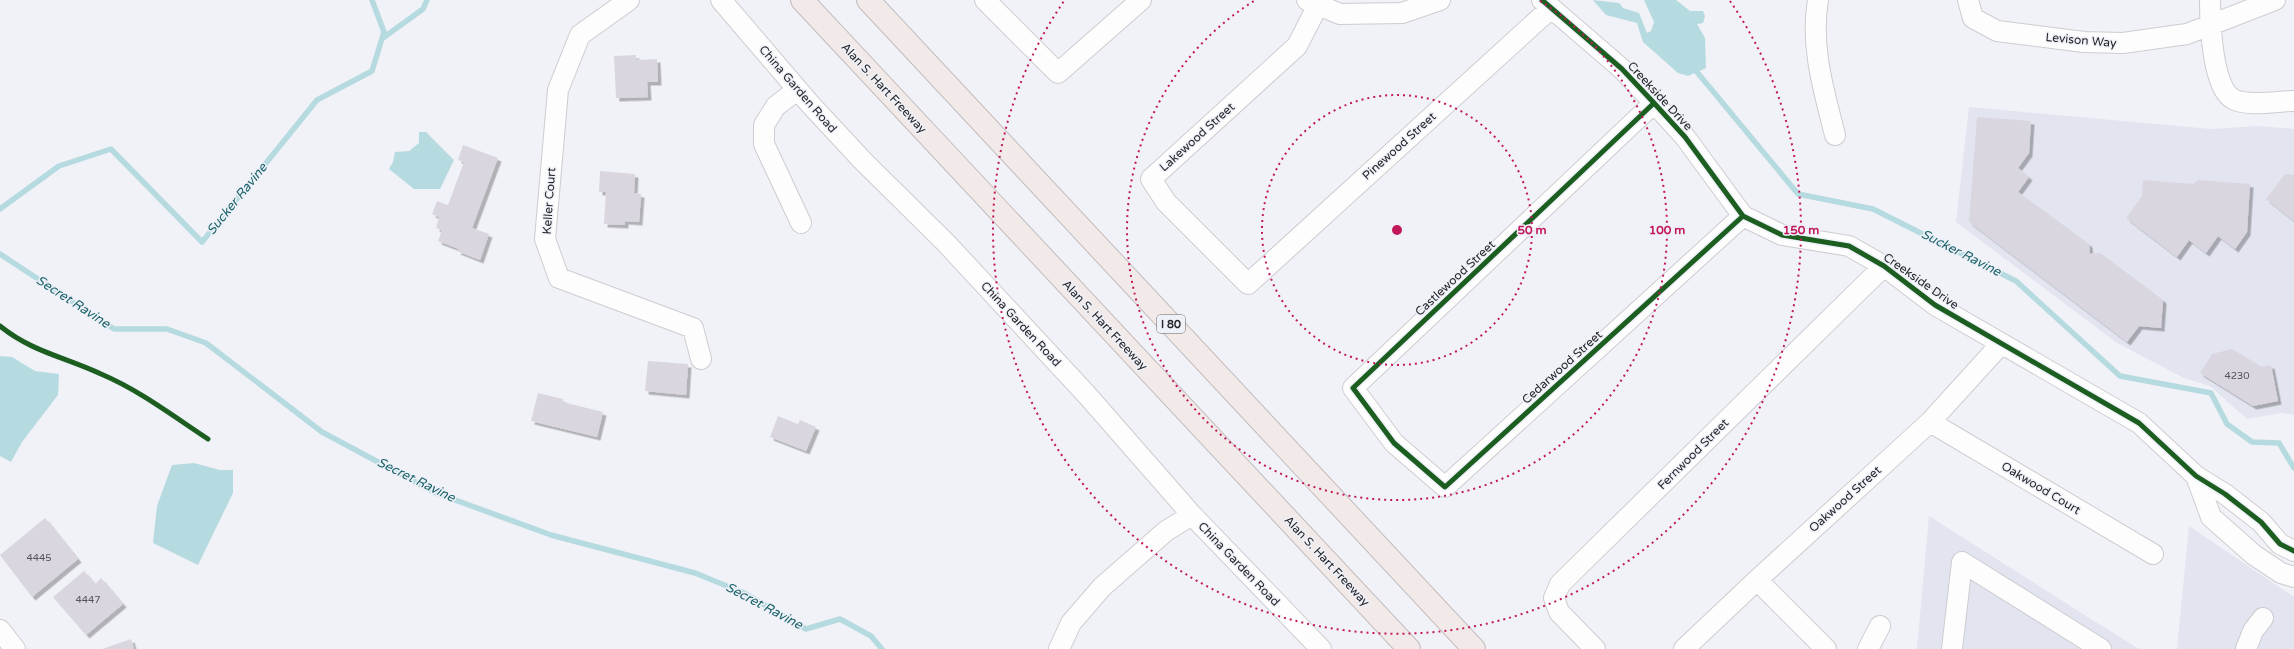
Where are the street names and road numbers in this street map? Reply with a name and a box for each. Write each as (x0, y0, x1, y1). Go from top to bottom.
street label: Levison Way (2045, 30, 2118, 50)
street label: Alan S. Hart Freeway (839, 40, 930, 136)
street label: China Garden Road (756, 43, 840, 135)
street label: Creekside Drive (1625, 59, 1695, 133)
street label: Lakewood Street (1157, 99, 1238, 174)
street label: Pinewood Street (1359, 109, 1439, 183)
street label: Keller Court (540, 167, 558, 235)
street label: Castlewood Street (1412, 237, 1498, 319)
street label: Creekside Drive (1881, 250, 1961, 312)
street label: Alan S. Hart Freeway (1060, 277, 1151, 373)
street label: China Garden Road (978, 279, 1064, 369)
road number: I 80 (1157, 315, 1185, 333)
street label: Cedarwood Street (1519, 327, 1605, 407)
street label: Fernwood Street (1655, 415, 1732, 492)
street label: Oakwood Court (1999, 459, 2083, 517)
street label: Oakwood Street (1806, 463, 1884, 535)
street label: Alan S. Hart Freeway (1282, 513, 1373, 609)
street label: China Garden Road (1195, 519, 1283, 609)

